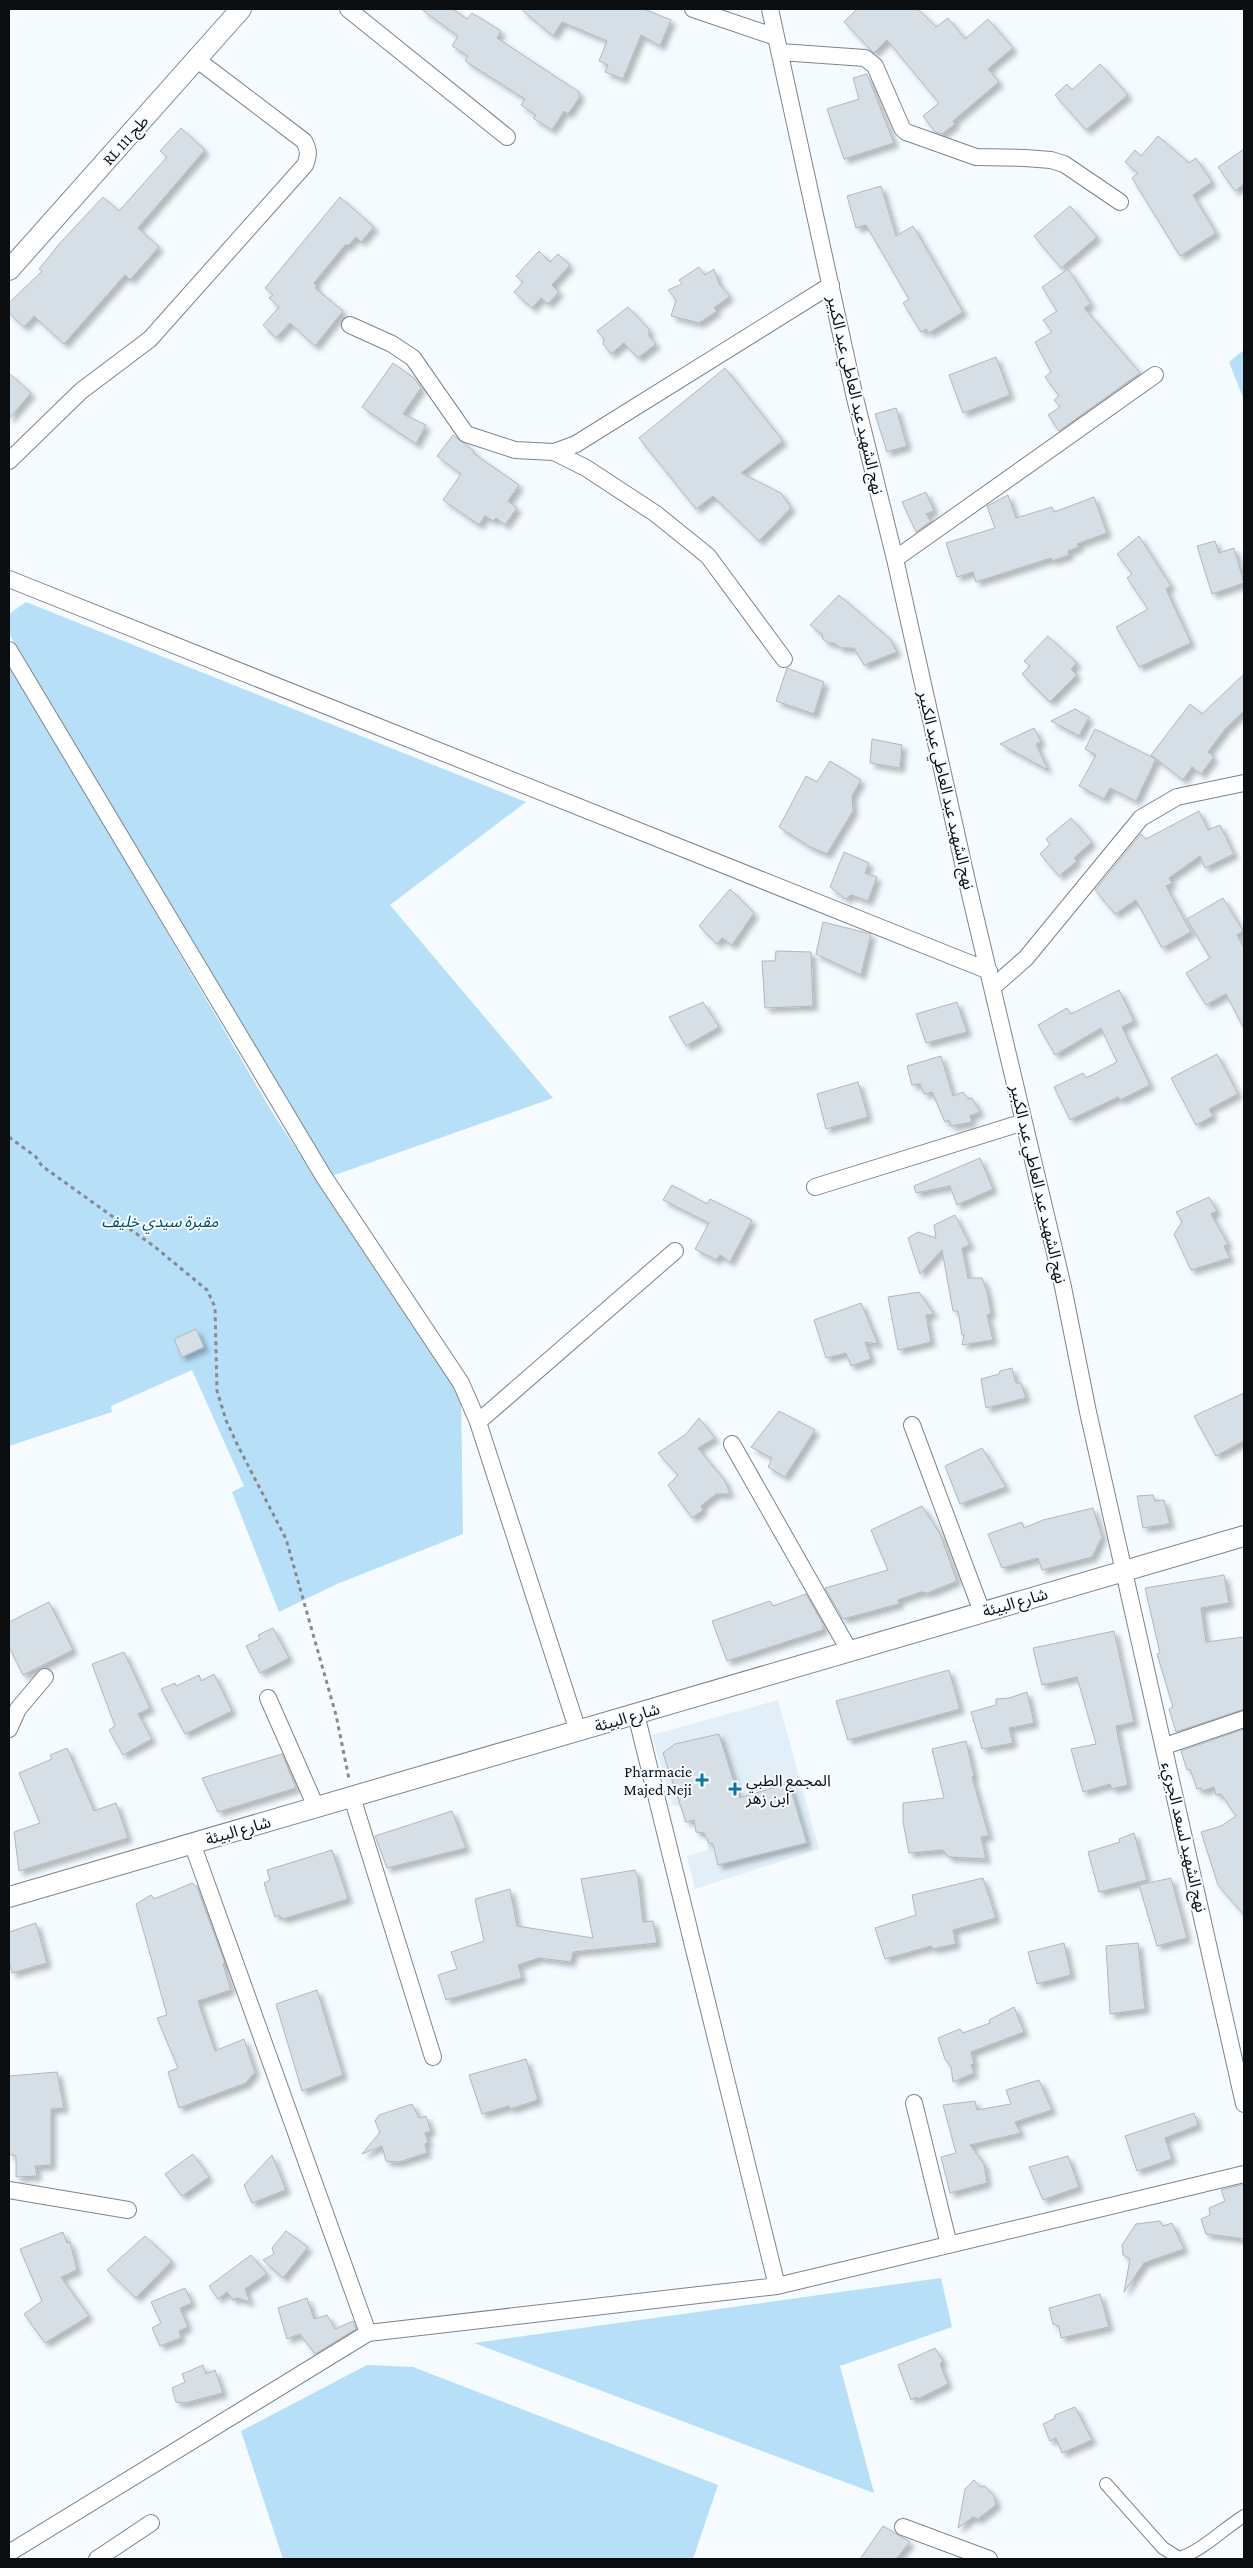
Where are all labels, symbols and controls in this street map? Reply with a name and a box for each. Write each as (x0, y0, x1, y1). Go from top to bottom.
street label: RL طج 111 (99, 112, 155, 171)
street label: نهج الشهيد عبد العاطي عبد الكبير (820, 293, 887, 497)
street label: نهج الشهيد عبد العاطي عبد الكبير (911, 688, 978, 892)
street label: نهج الشهيد عبد العاطي عبد الكبير (1003, 1082, 1070, 1286)
park label: مقبرة سيدي خليف (102, 1213, 219, 1235)
street label: شارع البيئة (981, 1585, 1051, 1624)
street label: شارع البيئة (593, 1700, 663, 1739)
street label: نهج الشهيد لسعد الجريء (1155, 1760, 1210, 1915)
place label: Pharmacie Majed Neji (623, 1763, 692, 1799)
place label: المجمع الطبي ابن زهر (745, 1772, 831, 1808)
marker: Pharmacie Majed Neji (696, 1774, 708, 1786)
marker: المجمع الطبي ابن زهر (728, 1782, 742, 1796)
street label: شارع البيئة (204, 1813, 274, 1852)

